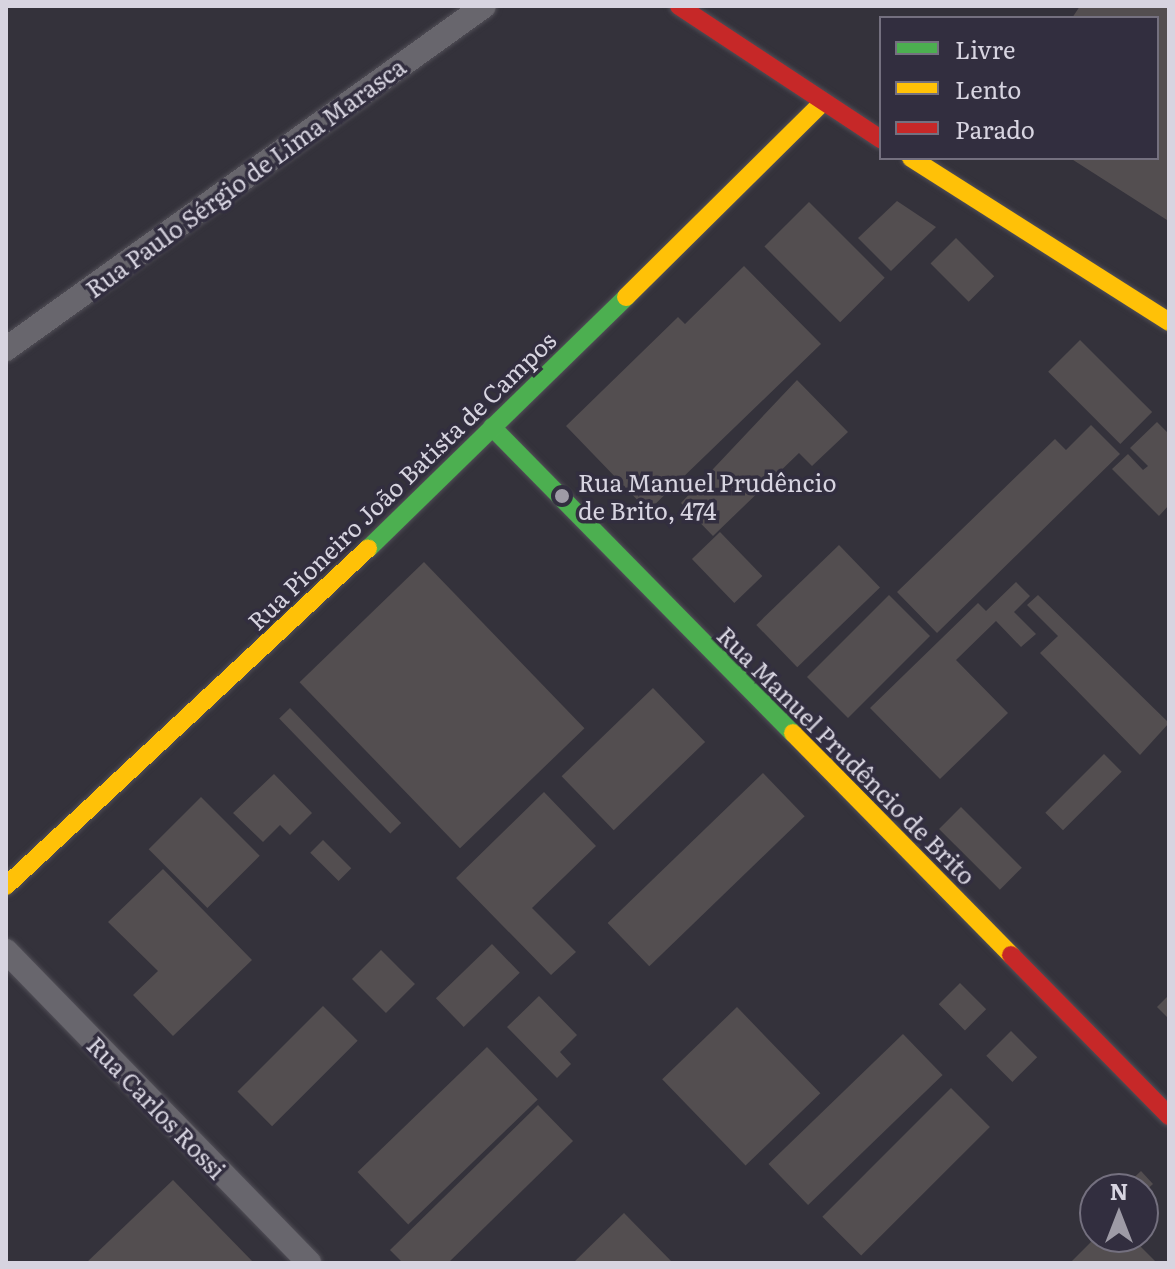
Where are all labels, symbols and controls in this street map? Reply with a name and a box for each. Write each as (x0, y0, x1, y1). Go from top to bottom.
legend (879, 16, 1159, 160)
text: Livre (955, 31, 1015, 66)
street label: Rua Paulo Sérgio de Lima Marasca (80, 51, 410, 303)
text: Lento (955, 71, 1021, 106)
text: Parado (955, 111, 1035, 146)
street label: Rua Pioneiro João Batista de Campos (241, 325, 561, 635)
place label: Rua Manuel Prudêncio de Brito, 474 (578, 468, 836, 524)
marker: Rua Manuel Prudêncio de Brito, 474 (553, 487, 571, 505)
street label: Rua Manuel Prudêncio de Brito (712, 620, 982, 890)
street label: Rua Carlos Rossi (82, 1030, 232, 1184)
north arrow (1079, 1173, 1159, 1253)
text: N (1110, 1174, 1128, 1207)

